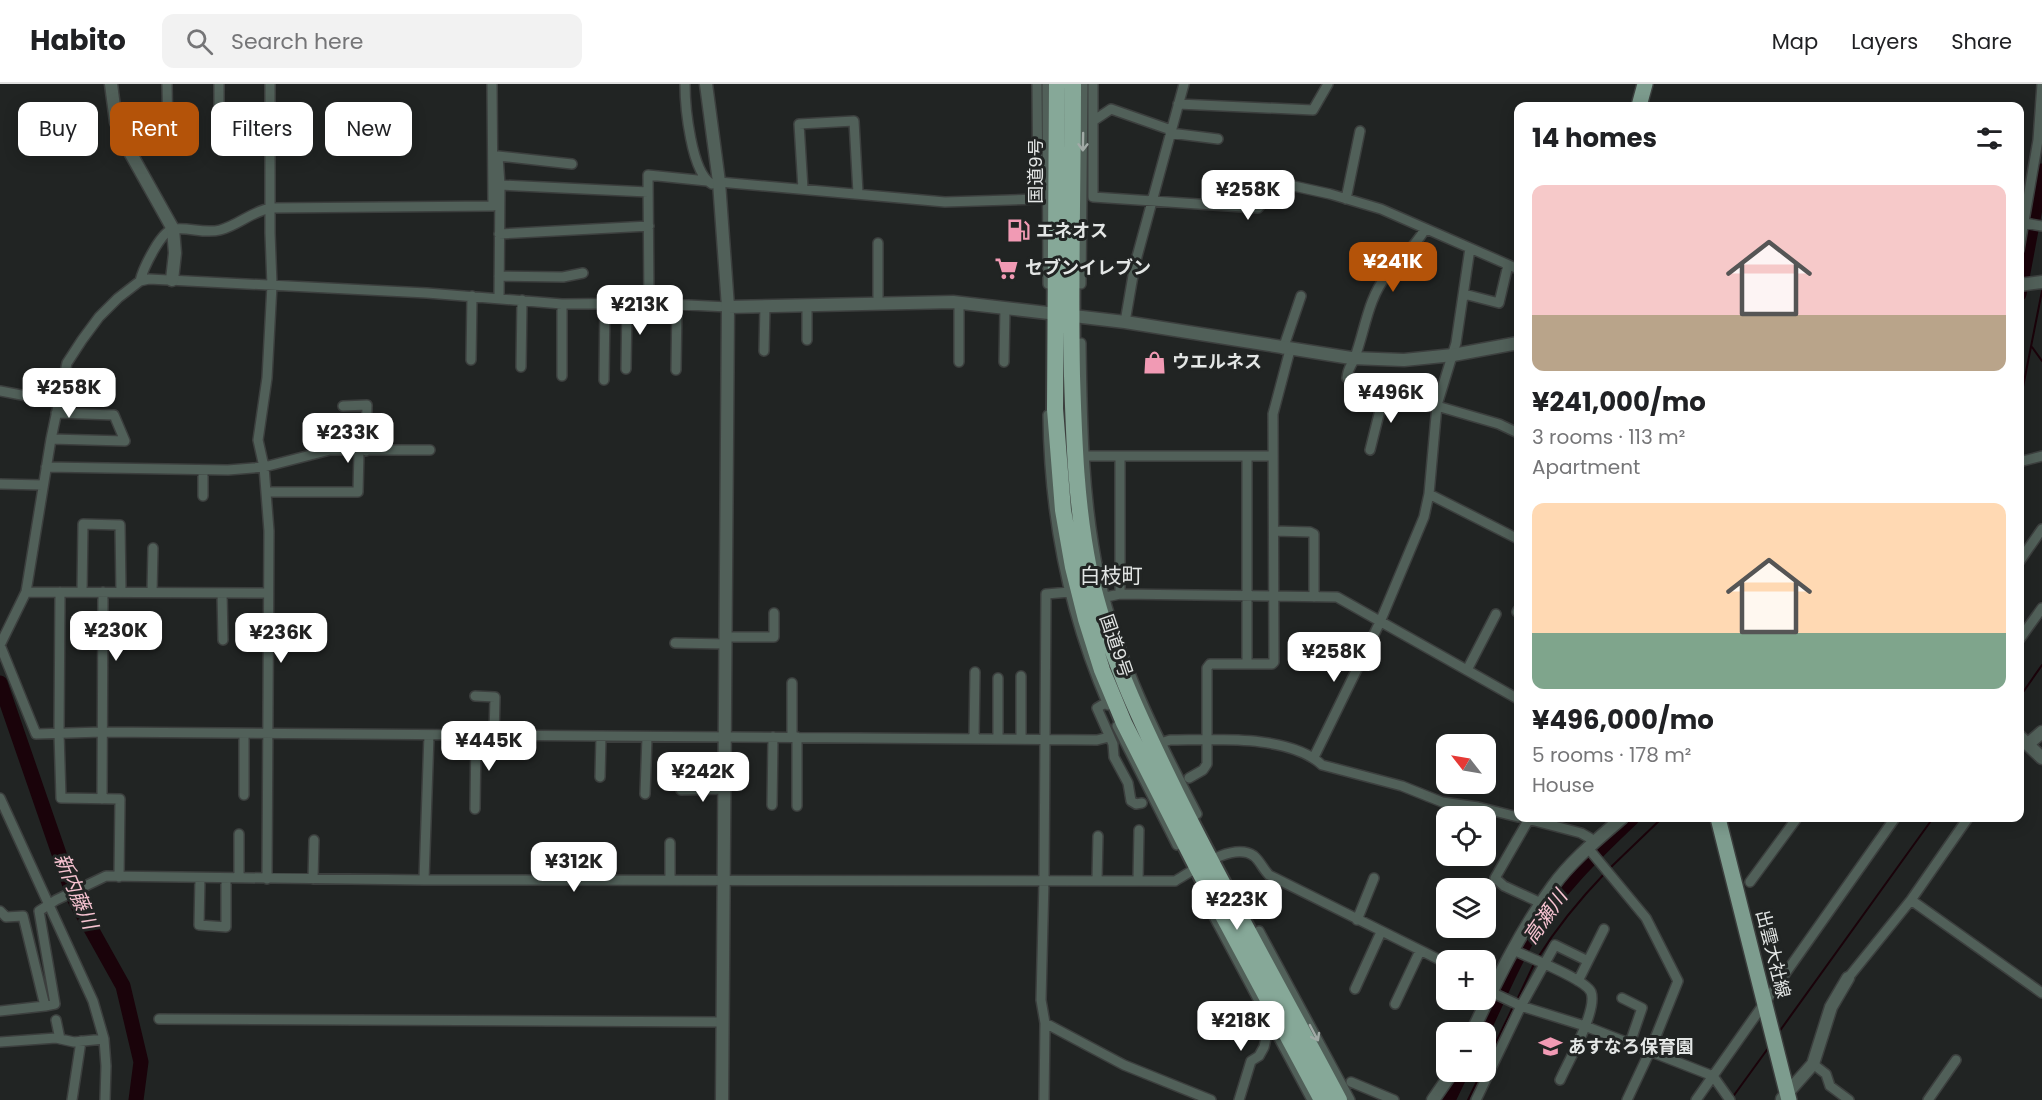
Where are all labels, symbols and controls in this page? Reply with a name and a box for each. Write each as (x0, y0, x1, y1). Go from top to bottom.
search box (162, 14, 582, 68)
text: Habito (30, 21, 126, 60)
icon: search (183, 25, 216, 58)
text: Search here (231, 26, 363, 57)
text: Map (1772, 27, 1818, 56)
text: Layers (1851, 27, 1918, 56)
text: Share (1951, 27, 2012, 56)
chip: Buy (18, 102, 98, 156)
chip: Rent (110, 102, 199, 156)
chip: Filters (211, 102, 313, 156)
chip: New (325, 102, 412, 156)
text: 14 homes (1532, 120, 1657, 156)
icon: filters (1973, 122, 2006, 155)
one-way arrow (1077, 132, 1089, 152)
street label: 国道9号 (1023, 138, 1048, 204)
pin: ¥258K (1206, 170, 1290, 221)
text: ¥258K (1216, 175, 1280, 203)
fuel station icon: エネオス (1005, 218, 1031, 244)
place label: エネオス (1036, 218, 1108, 243)
icon: home (1715, 224, 1823, 332)
pin: ¥241K (1351, 242, 1435, 293)
text: ¥241K (1363, 247, 1423, 275)
supermarket icon: セブンイレブン (994, 255, 1020, 281)
place label: セブンイレブン (1025, 255, 1151, 280)
pin: ¥213K (598, 285, 682, 336)
text: ¥213K (611, 290, 669, 318)
shop icon: ウエルネス (1141, 349, 1167, 375)
place label: ウエルネス (1172, 349, 1262, 374)
pin: ¥258K (27, 368, 111, 419)
text: ¥258K (37, 373, 101, 401)
pin: ¥496K (1349, 373, 1433, 424)
text: ¥496K (1358, 378, 1424, 406)
text: ¥241,000/mo (1532, 384, 1706, 420)
pin: ¥233K (306, 413, 390, 464)
text: ¥233K (317, 418, 379, 446)
text: 3 rooms · 113 m² (1532, 423, 1685, 451)
text: Apartment (1532, 453, 1640, 481)
icon: home (1715, 542, 1823, 650)
district label: 白枝町 (1080, 561, 1143, 590)
pin: ¥230K (74, 611, 158, 662)
street label: 国道9号 (1094, 611, 1139, 681)
pin: ¥236K (239, 613, 323, 664)
text: ¥230K (84, 616, 148, 644)
text: ¥236K (249, 618, 313, 646)
pin: ¥258K (1292, 632, 1376, 683)
text: ¥258K (1302, 637, 1366, 665)
text: ¥496,000/mo (1532, 702, 1714, 738)
pin: ¥445K (447, 721, 531, 772)
text: ¥445K (455, 726, 523, 754)
north arrow (1436, 734, 1496, 794)
map controls (1436, 734, 1496, 1082)
text: 5 rooms · 178 m² (1532, 741, 1691, 769)
pin: ¥242K (661, 752, 745, 803)
text: ¥242K (671, 757, 735, 785)
text: House (1532, 771, 1594, 799)
button: locate (1436, 806, 1496, 866)
pin: ¥312K (532, 842, 616, 893)
text: ¥312K (545, 847, 603, 875)
water label: 新内藤川 (47, 849, 105, 935)
button: layers (1436, 878, 1496, 938)
pin: ¥223K (1195, 880, 1279, 931)
water label: 高瀬川 (1516, 883, 1575, 950)
text: ¥223K (1206, 885, 1268, 913)
street label: 出雲大社線 (1750, 907, 1797, 1001)
button: + (1436, 950, 1496, 1010)
pin: ¥218K (1199, 1001, 1283, 1052)
text: ¥218K (1211, 1006, 1271, 1034)
button: − (1436, 1022, 1496, 1082)
one-way arrow (1308, 1024, 1320, 1041)
school or university icon: あすなろ保育園 (1537, 1034, 1563, 1060)
place label: あすなろ保育園 (1568, 1034, 1694, 1059)

